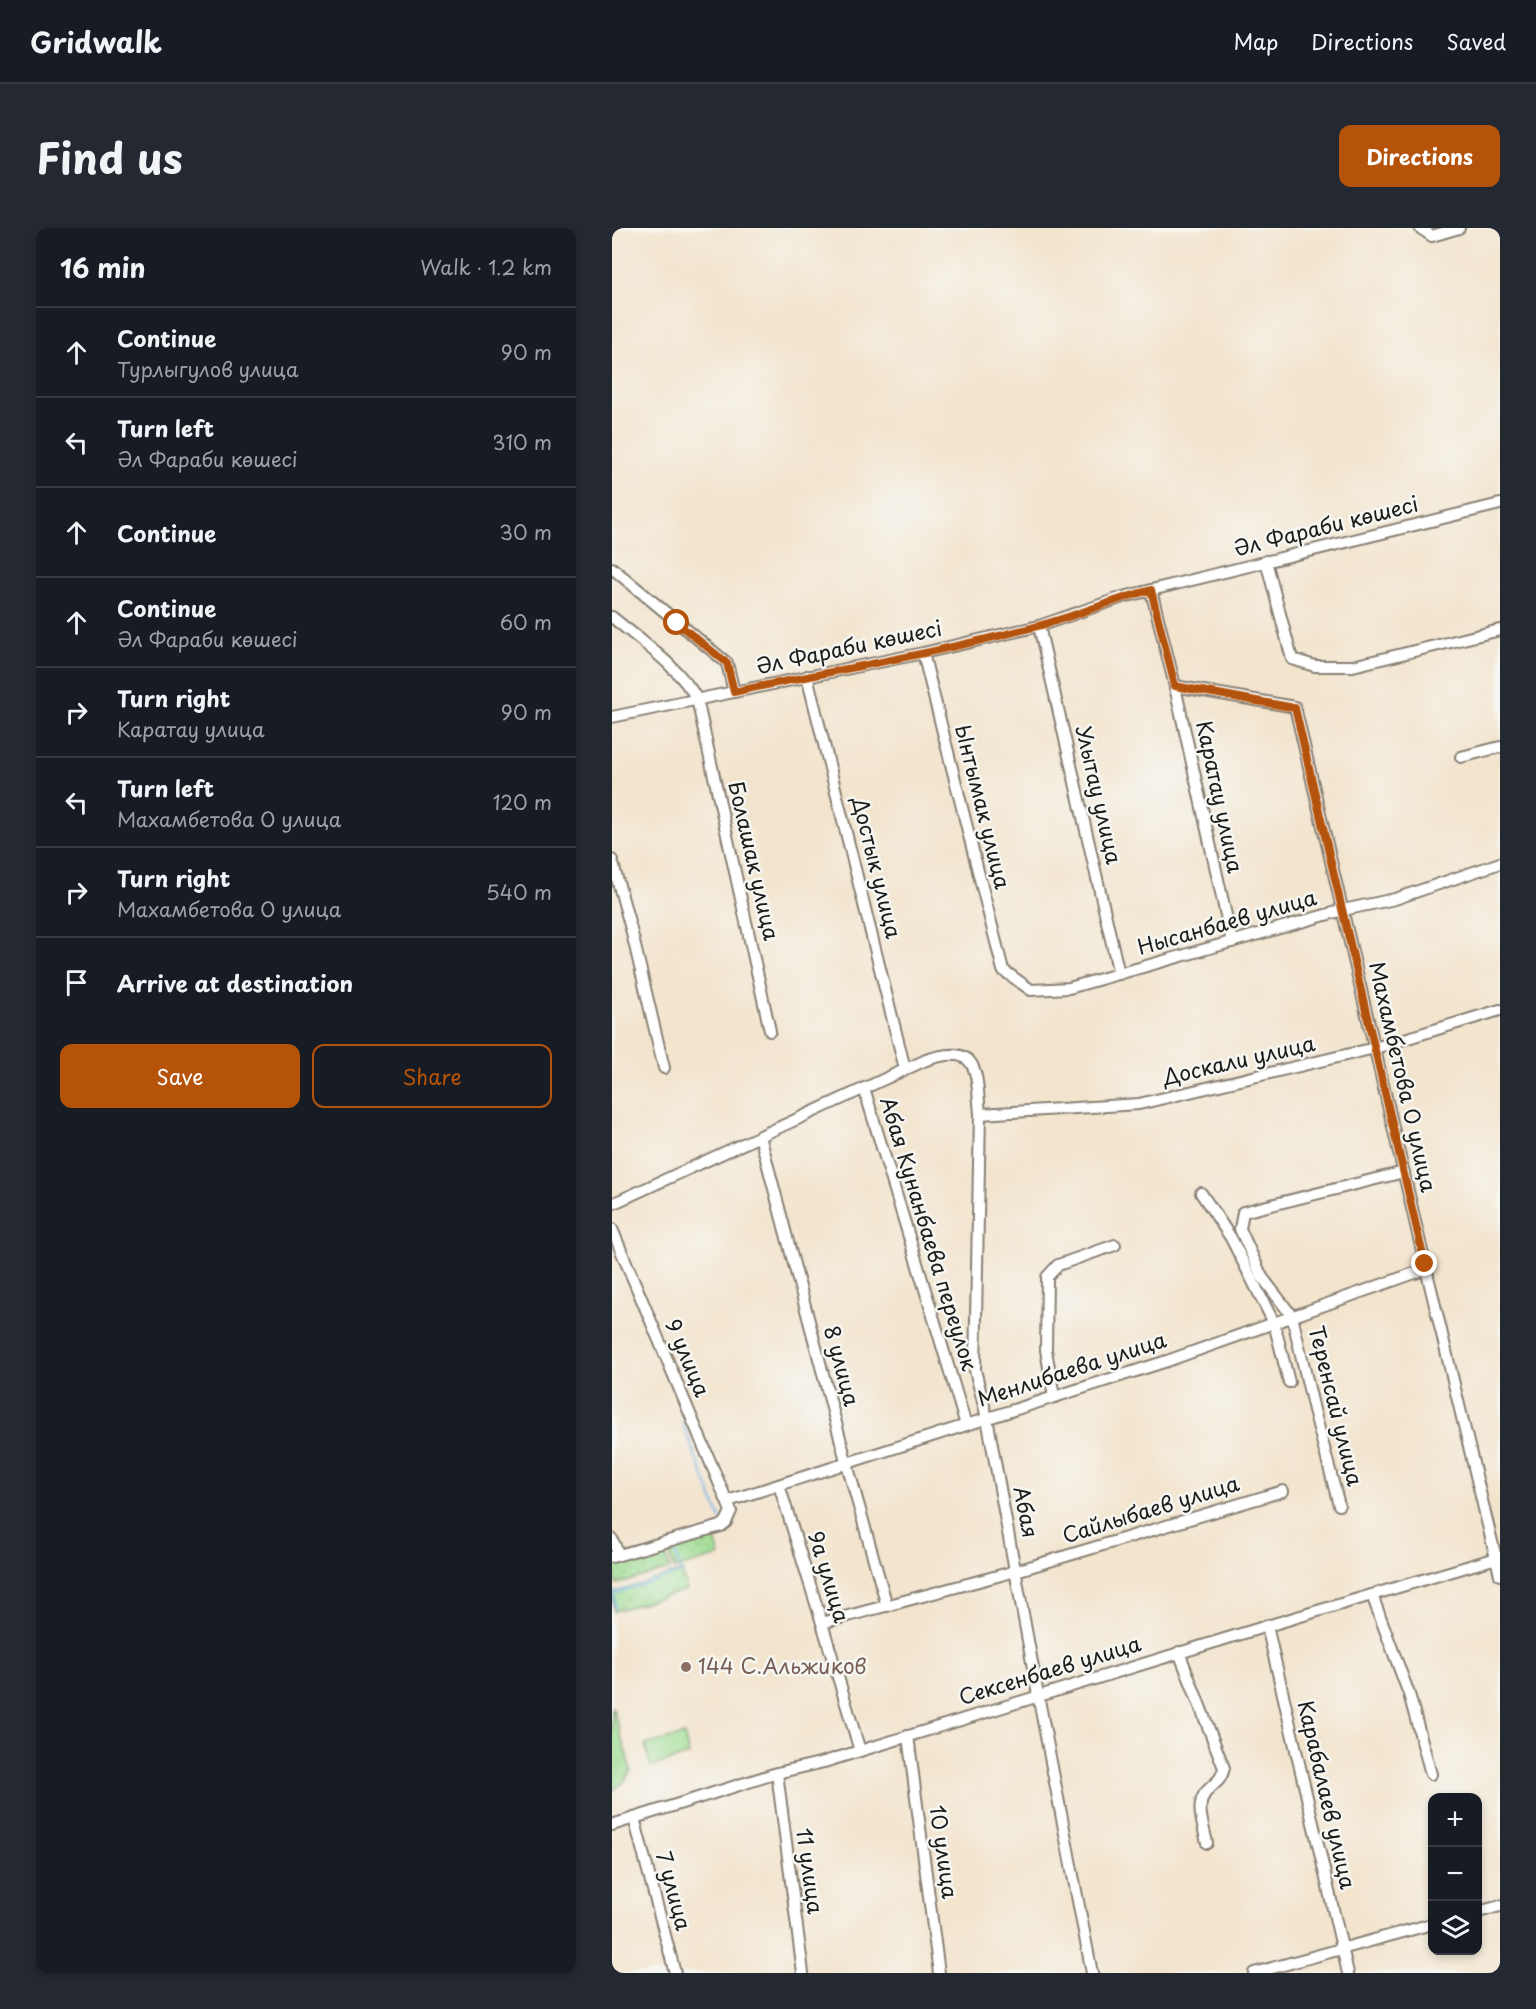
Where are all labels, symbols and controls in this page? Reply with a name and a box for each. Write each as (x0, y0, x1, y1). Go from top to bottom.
text: Gridwalk (30, 20, 162, 63)
text: Map (1233, 25, 1278, 57)
text: Directions (1311, 25, 1413, 57)
text: Saved (1446, 25, 1506, 57)
text: Find us (36, 125, 183, 188)
button: Directions (1339, 125, 1500, 187)
text: 16 min (60, 248, 146, 287)
text: Walk · 1.2 km (420, 252, 552, 282)
text: Continue (117, 321, 216, 354)
icon: ahead (60, 336, 93, 369)
text: 90 m (501, 337, 552, 367)
text: Турлыгулов улица (117, 354, 298, 384)
text: Turn left (117, 411, 214, 444)
icon: left (60, 426, 93, 459)
text: 310 m (492, 427, 552, 457)
text: Әл Фараби көшесі (117, 444, 298, 474)
street label: Әл Фараби көшесі (1230, 487, 1421, 564)
icon: ahead (60, 516, 93, 549)
text: Continue (117, 516, 216, 549)
text: 30 m (499, 517, 552, 547)
text: Continue (117, 591, 216, 624)
icon: ahead (60, 606, 93, 639)
text: 60 m (500, 607, 552, 637)
route start (663, 609, 689, 635)
street label: Әл Фараби көшесі (752, 611, 945, 681)
text: Әл Фараби көшесі (117, 624, 298, 654)
text: Turn right (117, 681, 230, 714)
icon: right (60, 696, 93, 729)
text: 90 m (501, 697, 552, 727)
text: Каратау улица (117, 714, 265, 744)
street label: Каратау улица (1189, 717, 1253, 876)
street label: Ынтымак улица (948, 721, 1020, 893)
street label: Улытау улица (1068, 722, 1132, 868)
text: Turn left (117, 771, 214, 804)
street label: Болашак улица (721, 778, 789, 944)
icon: left (60, 786, 93, 819)
text: 120 m (493, 787, 552, 817)
street label: Достык улица (845, 792, 911, 942)
text: Махамбетова О улица (117, 804, 341, 834)
text: Turn right (117, 861, 230, 894)
icon: right (60, 876, 93, 909)
text: 540 m (486, 877, 552, 907)
street label: Нысанбаев улица (1133, 880, 1321, 962)
text: Махамбетова О улица (117, 894, 341, 924)
street label: Махамбетова О улица (1362, 958, 1446, 1196)
icon: arrive (60, 966, 93, 999)
text: Arrive at destination (117, 966, 353, 999)
street label: Доскали улица (1158, 1026, 1319, 1092)
button: Save (60, 1044, 300, 1108)
button: Share (312, 1044, 552, 1108)
street label: Абая Кунанбаева переулок (873, 1092, 987, 1375)
route end (1411, 1250, 1437, 1276)
street label: 9 улица (658, 1313, 720, 1402)
street label: 8 улица (817, 1322, 869, 1410)
street label: Менлибаева улица (973, 1322, 1171, 1414)
street label: Теренсай улица (1302, 1322, 1373, 1490)
street label: Сайлыбаев улица (1058, 1466, 1244, 1550)
street label: Абая (1006, 1483, 1048, 1540)
street label: 9а улица (801, 1527, 859, 1627)
street label: Сексенбаев улица (955, 1626, 1145, 1712)
place label: 144 С.Альжиков (698, 1649, 867, 1681)
marker: 144 С.Альжиков (679, 1660, 693, 1674)
street label: Карабалаев улица (1291, 1697, 1365, 1893)
map controls (1428, 1793, 1482, 1955)
button: + (1428, 1793, 1482, 1847)
street label: 10 улица (923, 1803, 967, 1901)
street label: 11 улица (789, 1826, 833, 1917)
street label: 7 улица (649, 1847, 701, 1934)
button: − (1428, 1847, 1482, 1901)
button: layers (1428, 1901, 1482, 1955)

